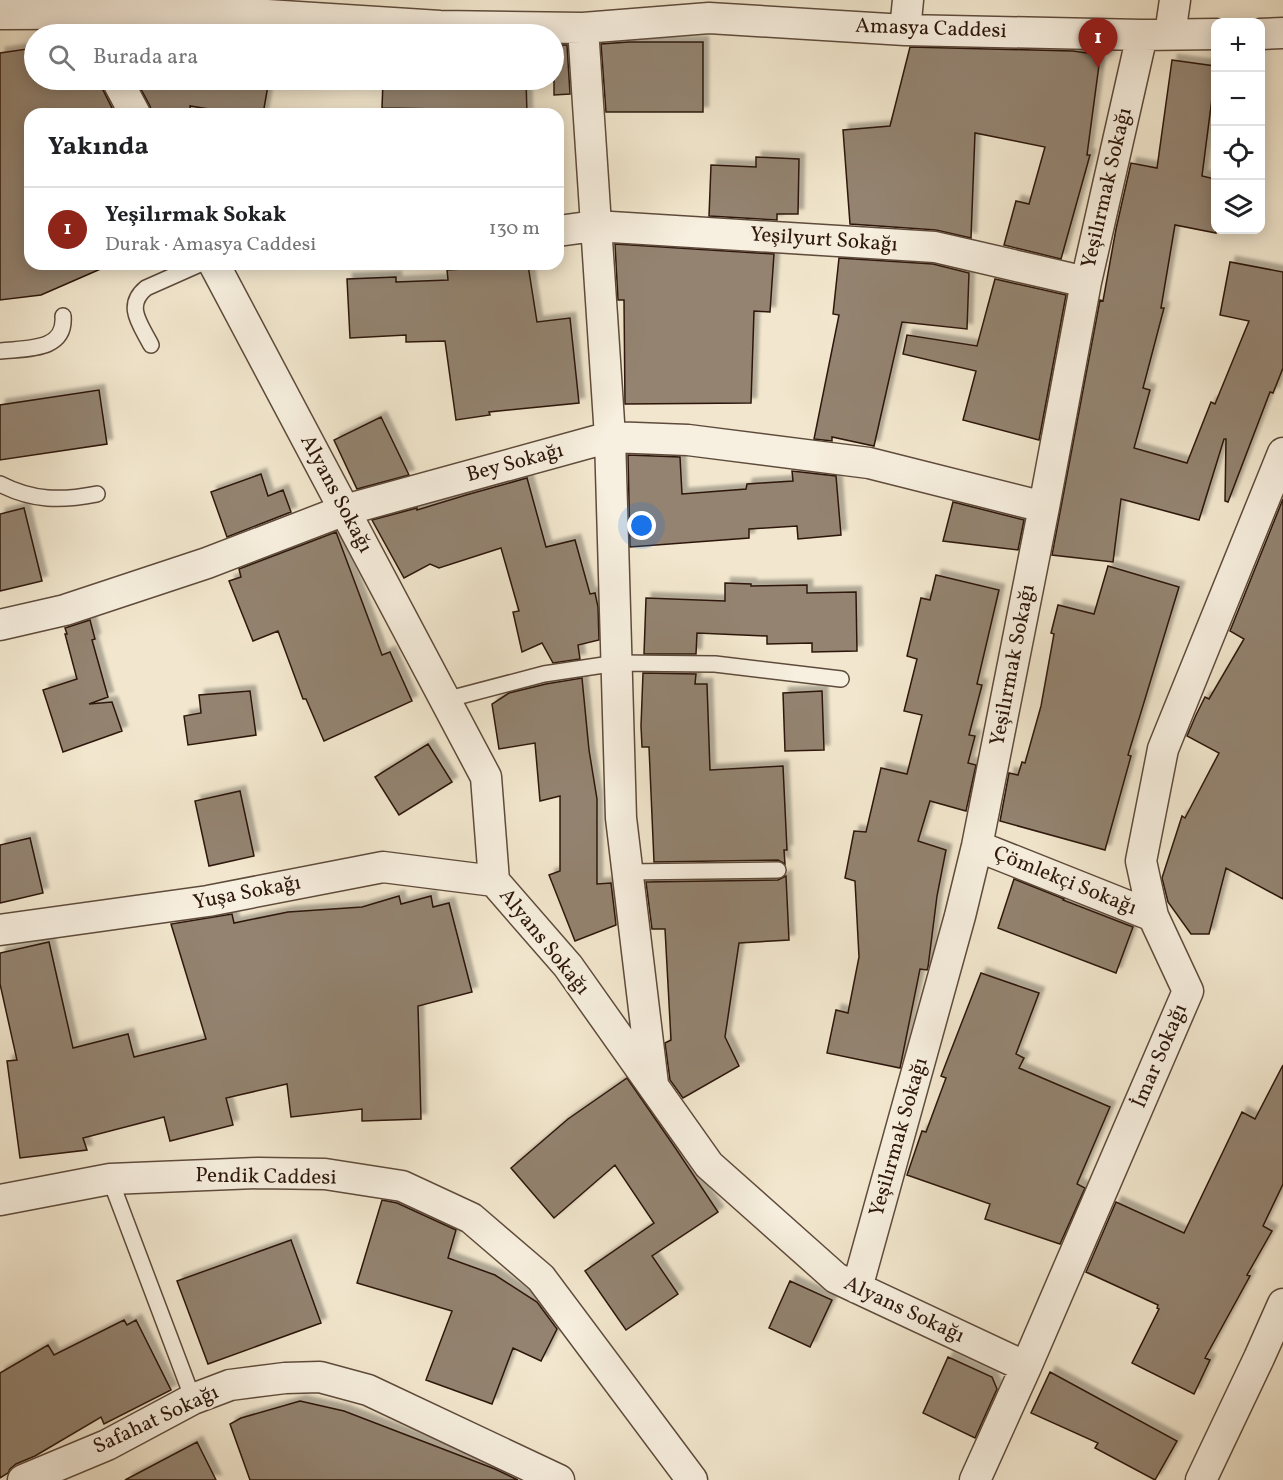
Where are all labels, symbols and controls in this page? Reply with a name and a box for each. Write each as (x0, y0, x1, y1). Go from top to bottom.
street label: Amasya Caddesi (855, 12, 1007, 46)
map controls (1211, 18, 1265, 234)
button: + (1211, 18, 1265, 72)
pin: 1 (1078, 19, 1118, 68)
search box (24, 24, 564, 90)
icon: search (45, 41, 78, 74)
text: Burada ara (93, 42, 198, 73)
button: − (1211, 72, 1265, 126)
street label: Yeşilırmak Sokağı (1074, 105, 1140, 271)
button: locate (1211, 126, 1265, 180)
text: Yakında (48, 129, 149, 165)
button: layers (1211, 180, 1265, 234)
text: Yeşilırmak Sokak (105, 200, 286, 231)
text: 1 (63, 215, 72, 243)
text: 130 m (489, 215, 540, 243)
street label: Yeşilyurt Sokağı (749, 220, 899, 260)
text: Durak · Amasya Caddesi (105, 231, 316, 259)
street label: Alyans Sokağı (293, 430, 379, 558)
street label: Bey Sokağı (463, 436, 567, 490)
your location (627, 511, 656, 540)
street label: Yeşilırmak Sokağı (983, 582, 1043, 748)
street label: Çömlekçi Sokağı (989, 839, 1141, 923)
street label: Yuşa Sokağı (191, 868, 303, 918)
street label: Alyans Sokağı (492, 882, 596, 1002)
street label: İmar Sokağı (1125, 999, 1195, 1113)
street label: Yeşilırmak Sokağı (862, 1054, 936, 1220)
street label: Pendik Caddesi (195, 1161, 337, 1193)
street label: Alyans Sokağı (839, 1269, 969, 1351)
street label: Safahat Sokağı (88, 1378, 224, 1462)

